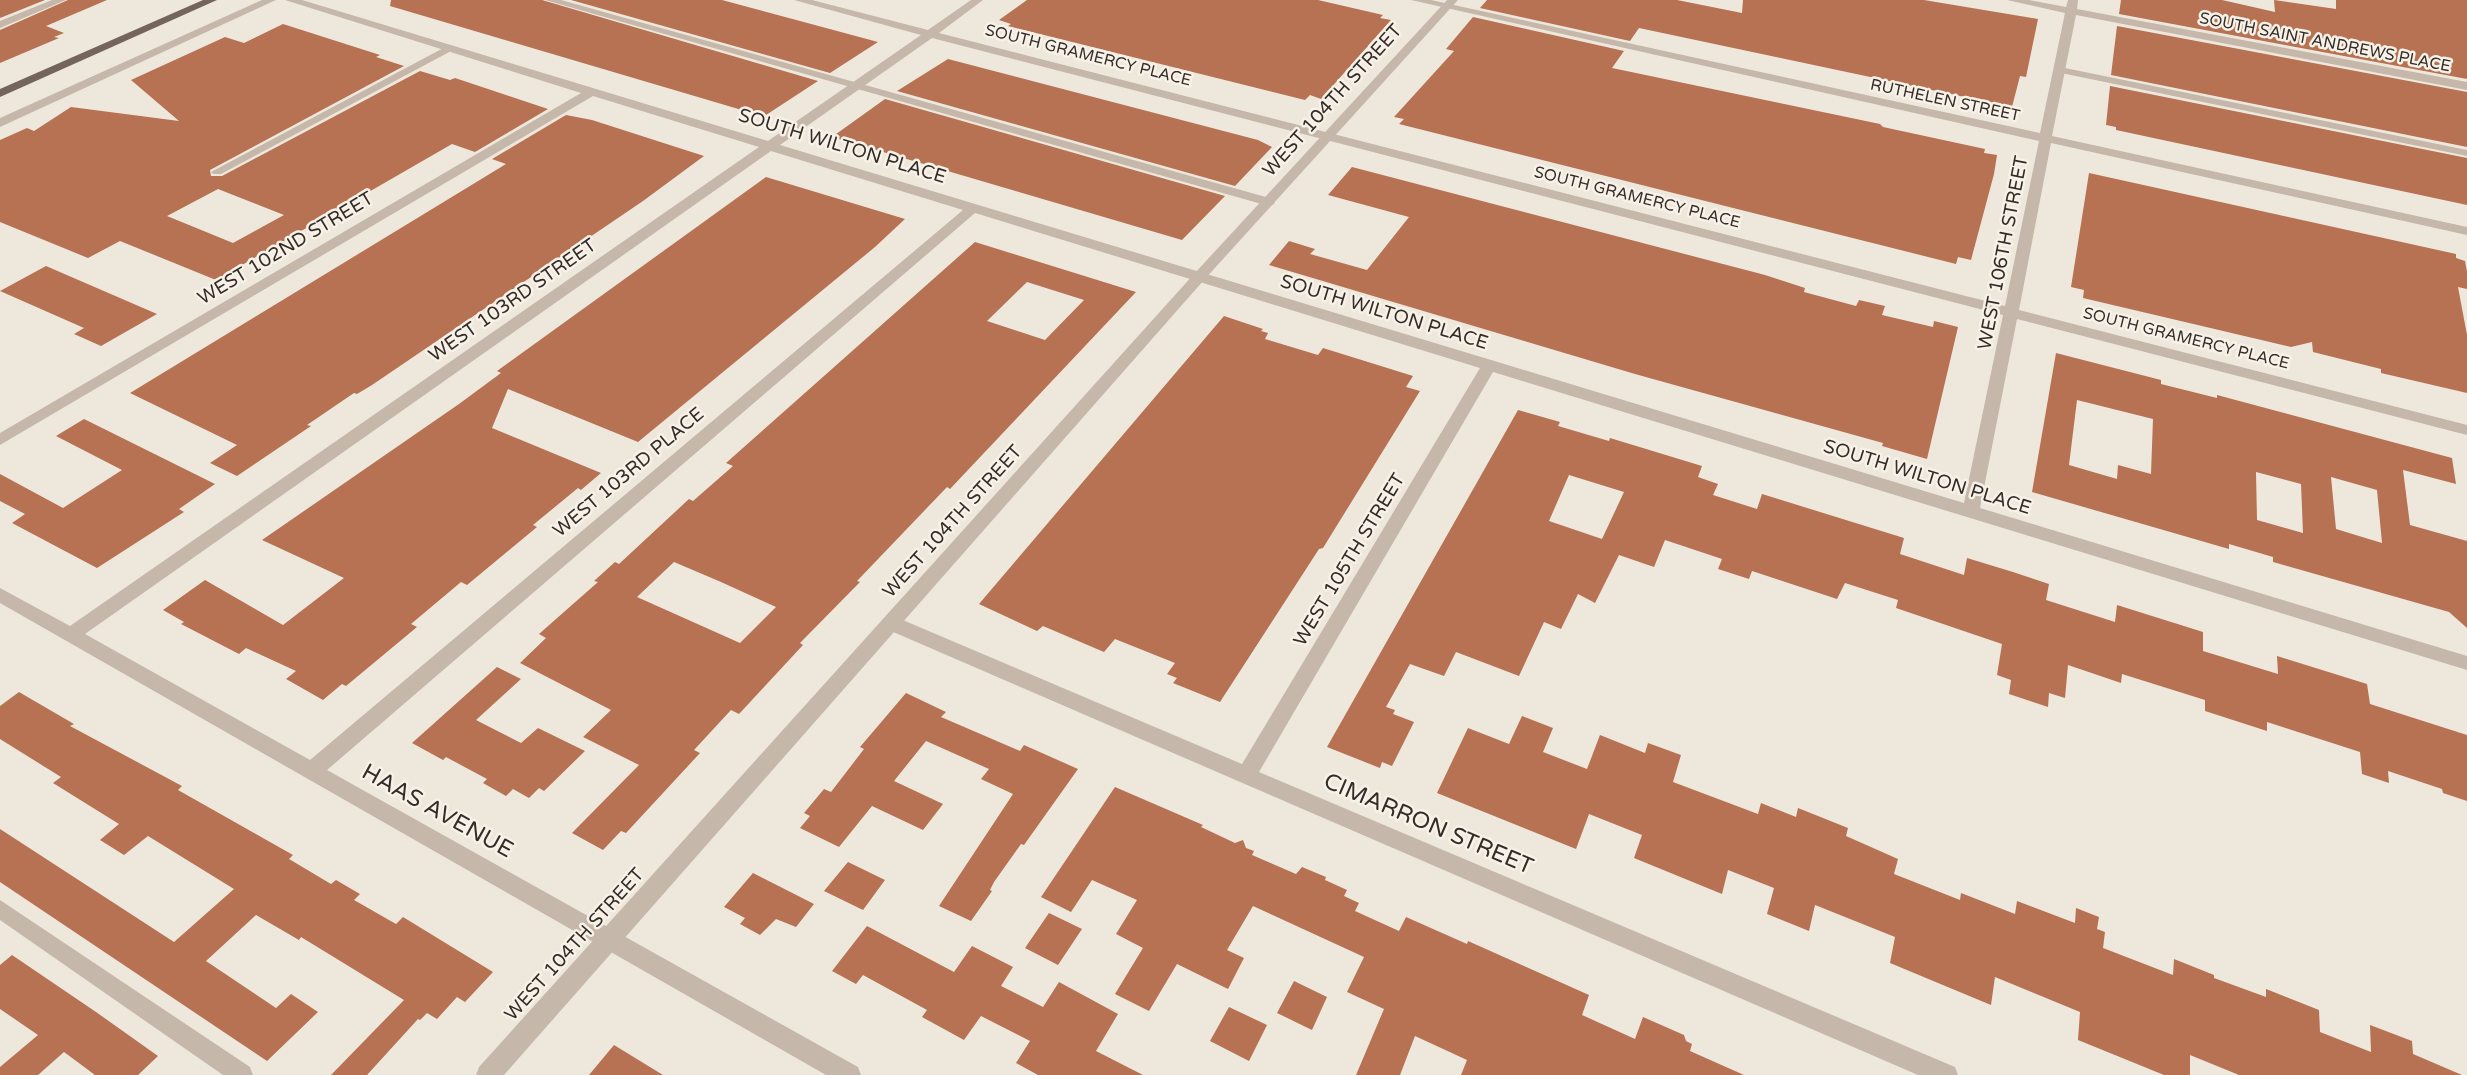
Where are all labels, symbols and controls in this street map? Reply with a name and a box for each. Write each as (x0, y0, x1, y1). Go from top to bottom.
street label: SOUTH SAINT ANDREWS PLACE (2198, 9, 2452, 77)
street label: WEST 104TH STREET (1258, 20, 1408, 182)
street label: SOUTH GRAMERCY PLACE (983, 21, 1193, 91)
street label: RUTHELEN STREET (1868, 76, 2022, 126)
street label: SOUTH WILTON PLACE (735, 105, 949, 189)
street label: WEST 106TH STREET (1974, 154, 2034, 352)
street label: SOUTH GRAMERCY PLACE (1532, 163, 1742, 233)
street label: WEST 102ND STREET (194, 187, 378, 311)
street label: WEST 103RD STREET (425, 235, 601, 367)
street label: SOUTH WILTON PLACE (1277, 271, 1491, 355)
street label: SOUTH GRAMERCY PLACE (2081, 304, 2291, 374)
street label: WEST 103RD PLACE (549, 403, 709, 543)
street label: SOUTH WILTON PLACE (1820, 436, 2034, 520)
street label: WEST 104TH STREET (878, 441, 1028, 603)
street label: WEST 105TH STREET (1289, 470, 1411, 650)
street label: HAAS AVENUE (357, 759, 517, 865)
street label: CIMARRON STREET (1319, 768, 1537, 882)
street label: WEST 104TH STREET (500, 864, 650, 1026)

